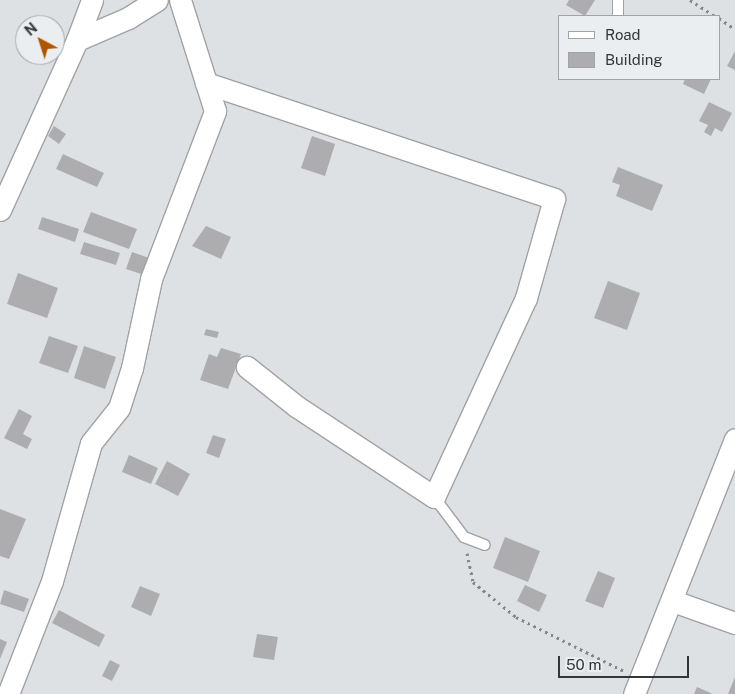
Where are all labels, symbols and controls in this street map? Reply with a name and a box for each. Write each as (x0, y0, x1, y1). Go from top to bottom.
north arrow (15, 15, 65, 65)
legend (558, 15, 720, 80)
text: N (22, 20, 40, 39)
text: Road (605, 26, 641, 43)
text: Building (605, 51, 663, 68)
scale bar (560, 646, 691, 678)
text: 50 m (566, 656, 601, 673)

